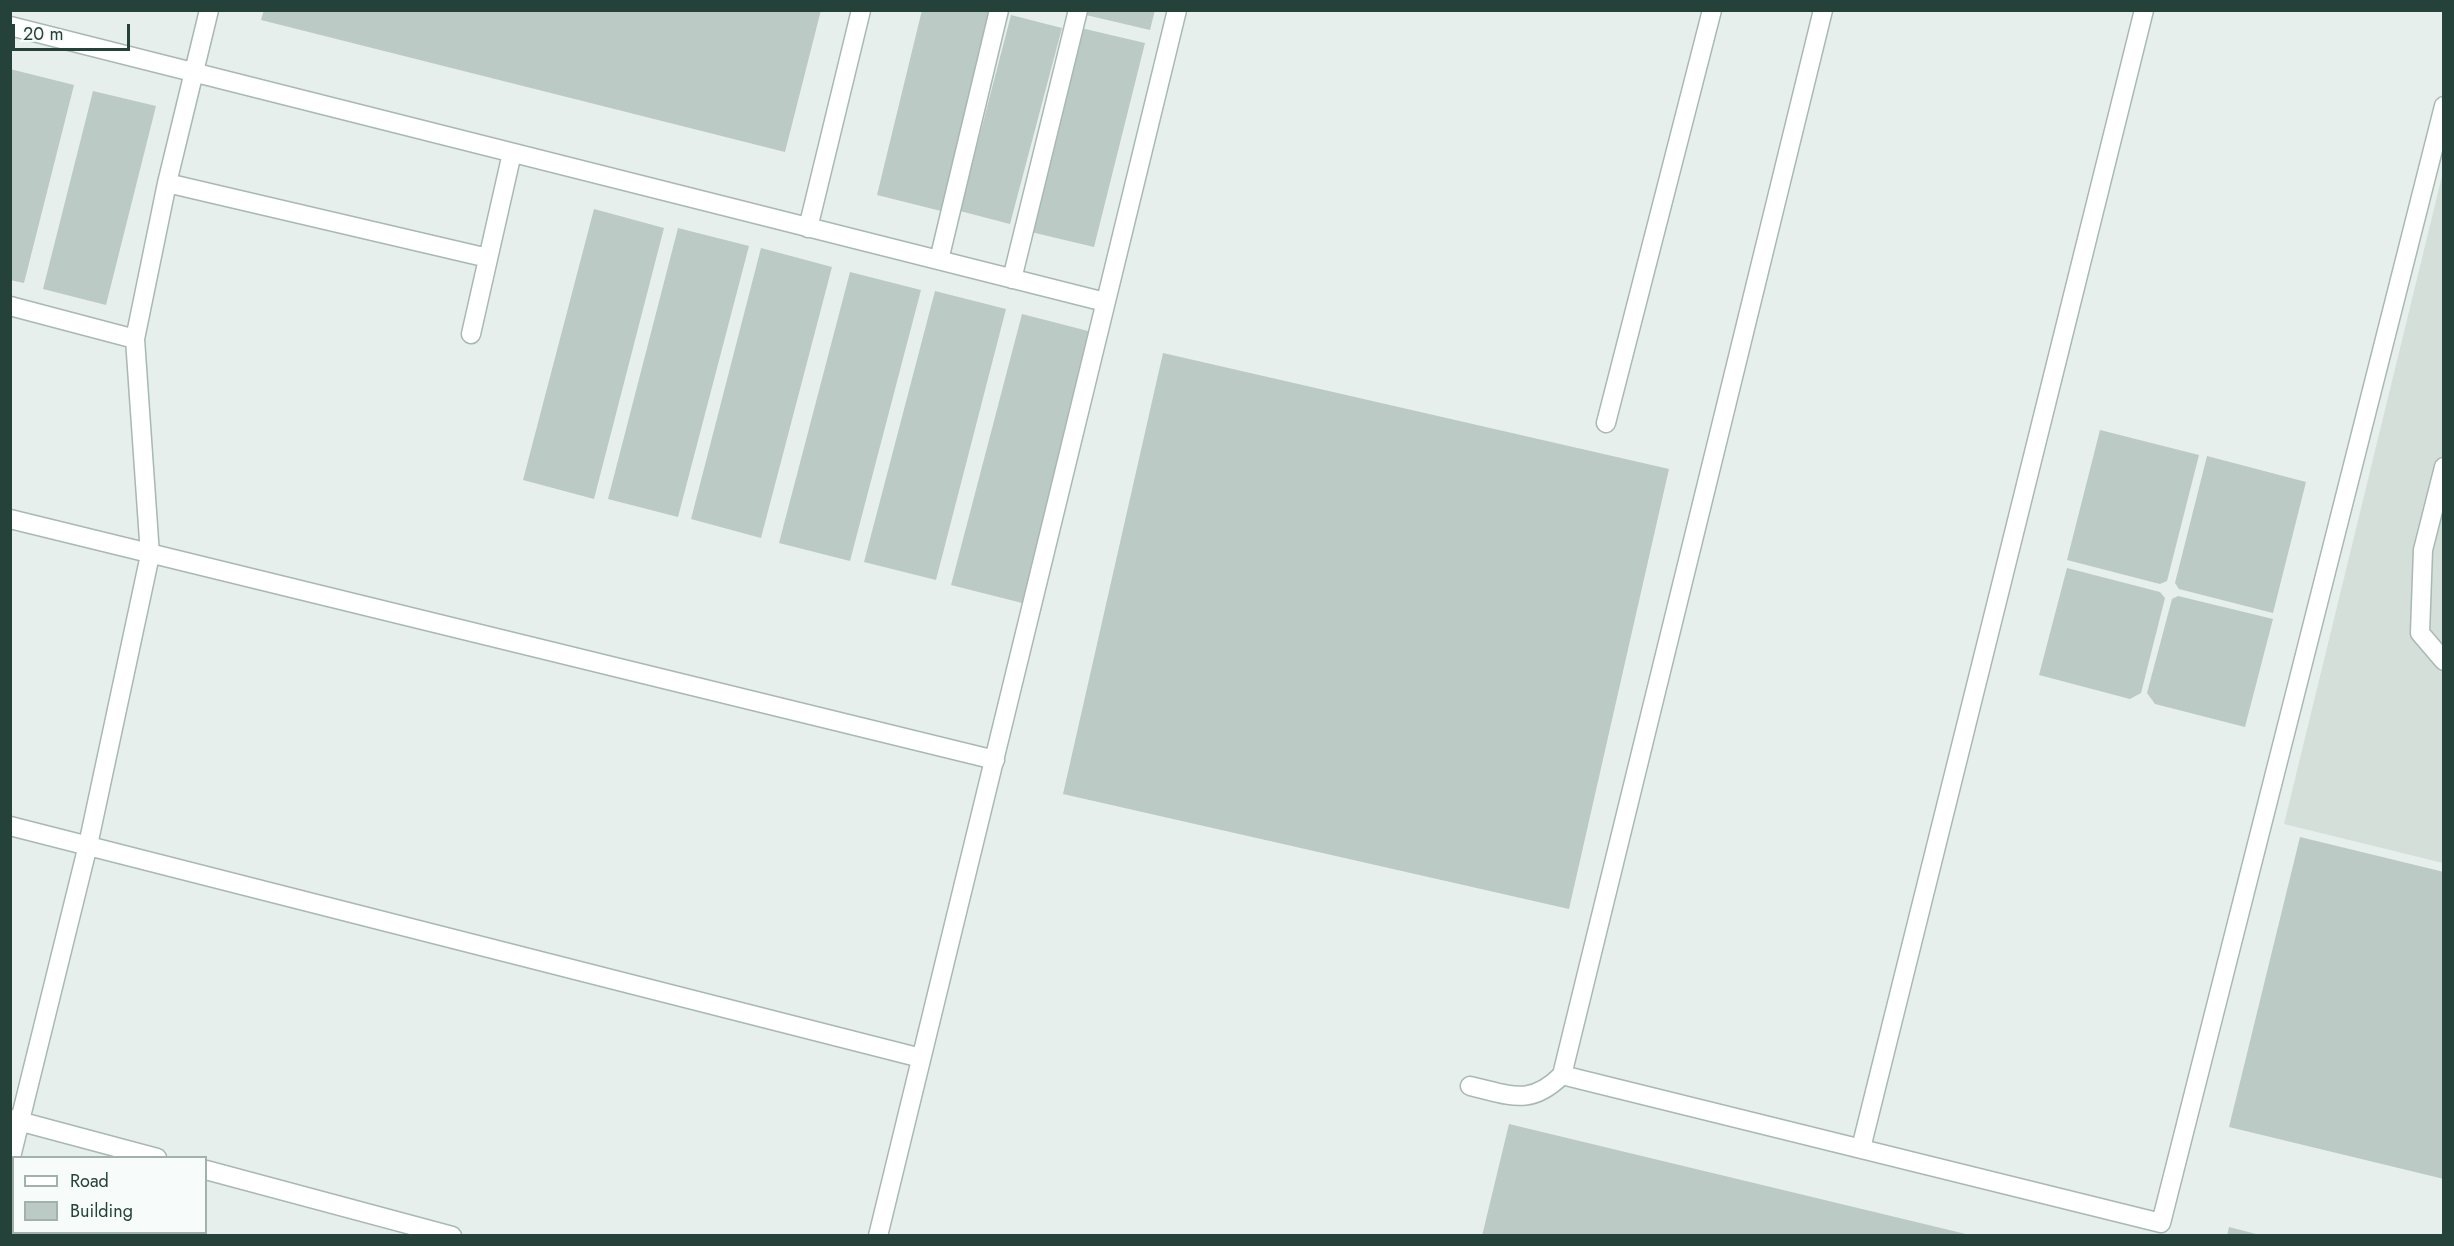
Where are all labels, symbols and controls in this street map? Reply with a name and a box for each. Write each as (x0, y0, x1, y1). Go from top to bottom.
scale bar (15, 12, 134, 50)
text: 20 m (23, 21, 63, 47)
legend (12, 1156, 207, 1234)
text: Road (70, 1168, 109, 1194)
text: Building (70, 1198, 133, 1224)

